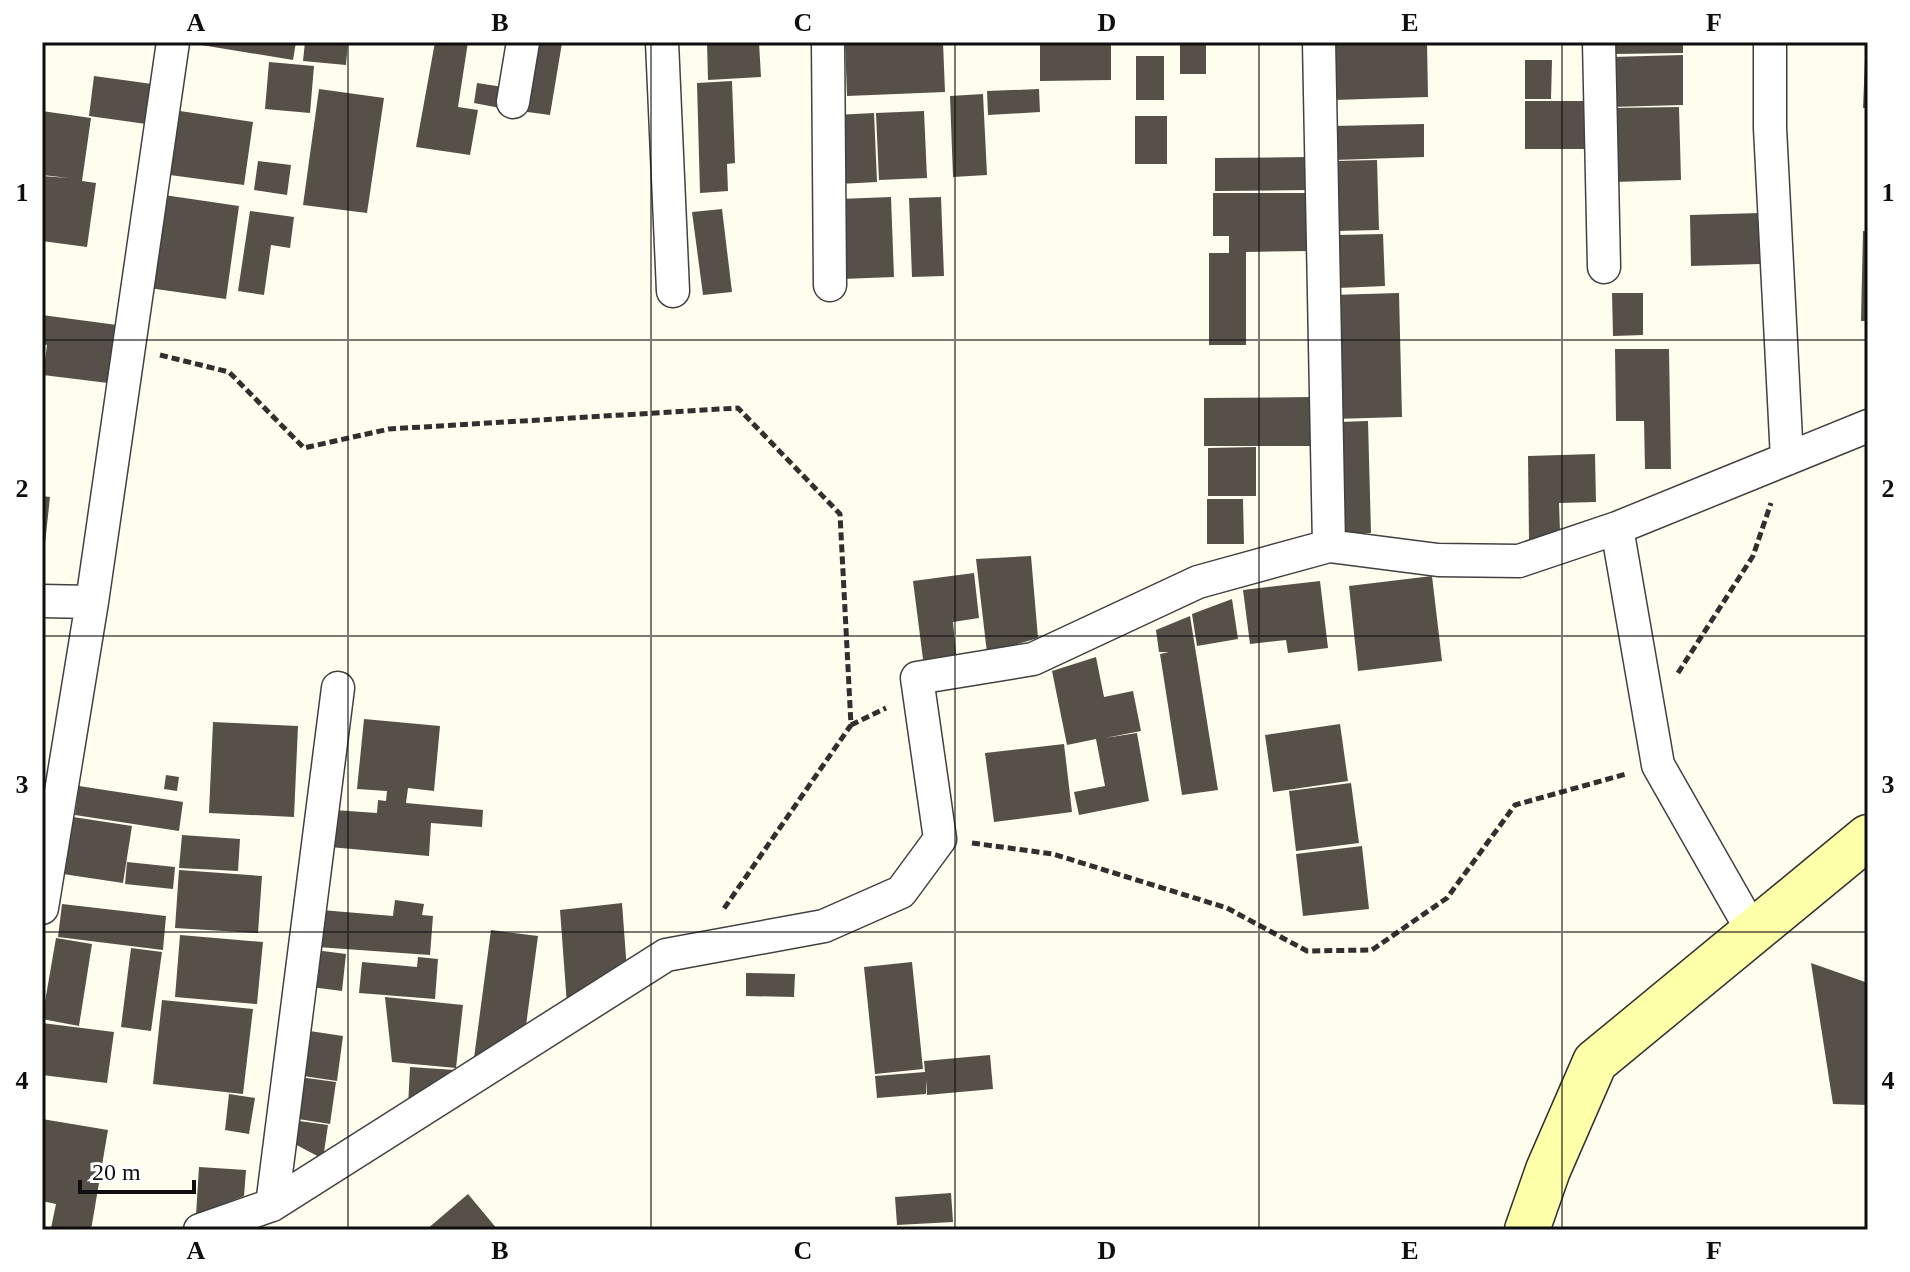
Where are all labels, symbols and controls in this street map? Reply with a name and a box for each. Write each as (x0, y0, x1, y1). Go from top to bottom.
text: A (187, 8, 206, 37)
text: B (491, 8, 509, 37)
text: C (794, 8, 812, 37)
text: D (1098, 8, 1116, 37)
text: E (1401, 8, 1419, 37)
text: F (1706, 8, 1722, 37)
text: 1 (16, 178, 29, 207)
text: 1 (1882, 178, 1895, 207)
text: 2 (16, 474, 29, 503)
text: 2 (1882, 474, 1895, 503)
text: 3 (16, 770, 29, 799)
text: 3 (1882, 770, 1895, 799)
text: 4 (16, 1066, 29, 1095)
text: 4 (1882, 1066, 1895, 1095)
scale bar (80, 1144, 194, 1194)
text: 20 m (92, 1159, 141, 1185)
text: A (187, 1236, 206, 1265)
text: B (491, 1236, 509, 1265)
text: C (794, 1236, 812, 1265)
text: D (1098, 1236, 1116, 1265)
text: E (1401, 1236, 1419, 1265)
text: F (1706, 1236, 1722, 1265)

